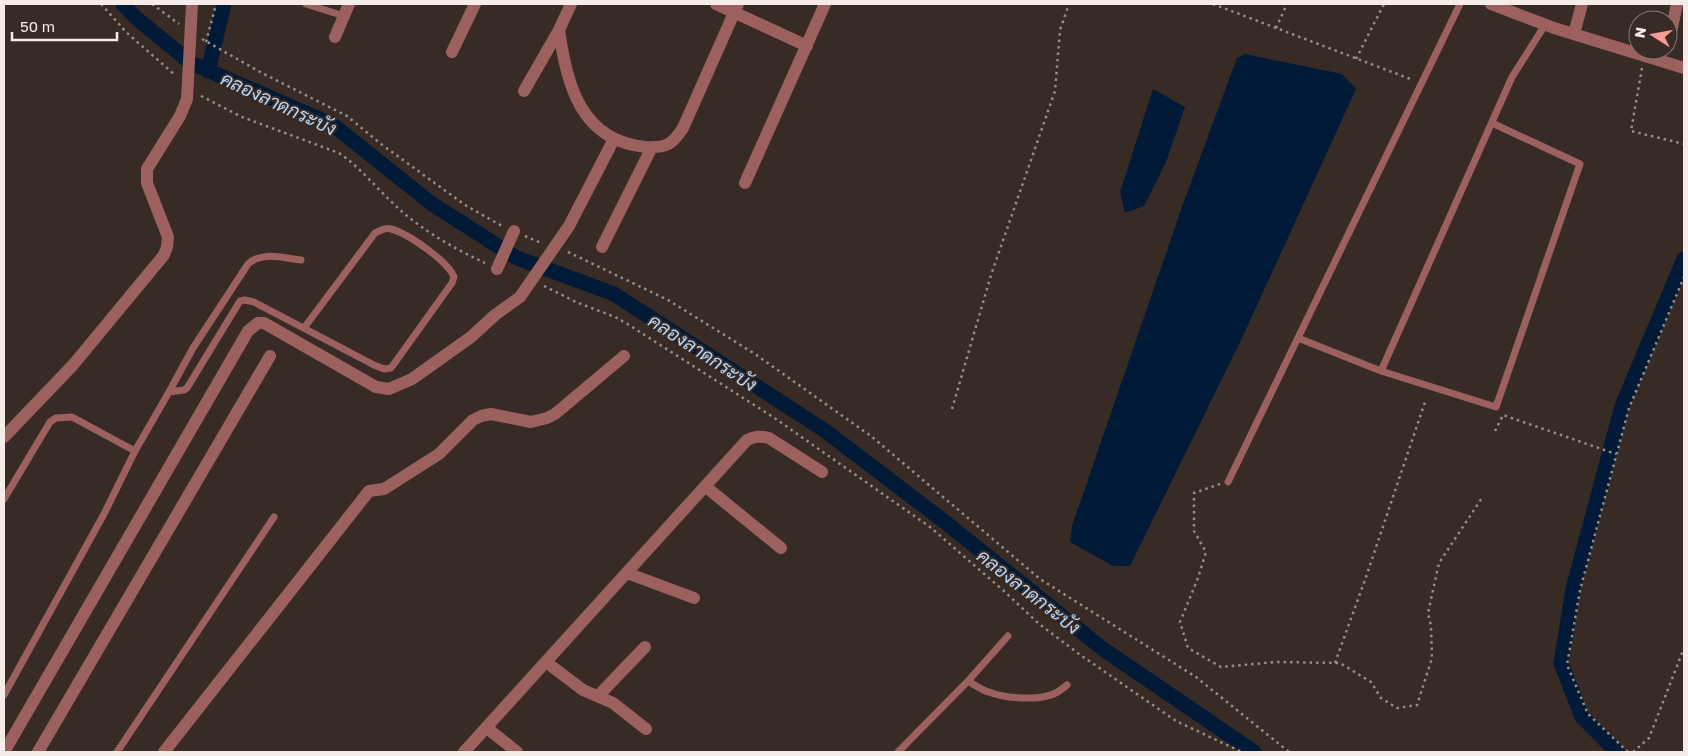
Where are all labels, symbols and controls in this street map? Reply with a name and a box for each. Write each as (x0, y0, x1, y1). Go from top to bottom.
scale bar (12, 10, 118, 42)
north arrow (1628, 10, 1678, 60)
text: 50 m (20, 17, 55, 35)
text: N (1630, 26, 1649, 39)
water label: คลองลาดกระบัง (218, 66, 341, 140)
water label: คลองลาดกระบัง (644, 308, 762, 396)
water label: คลองลาดกระบัง (973, 543, 1086, 639)

